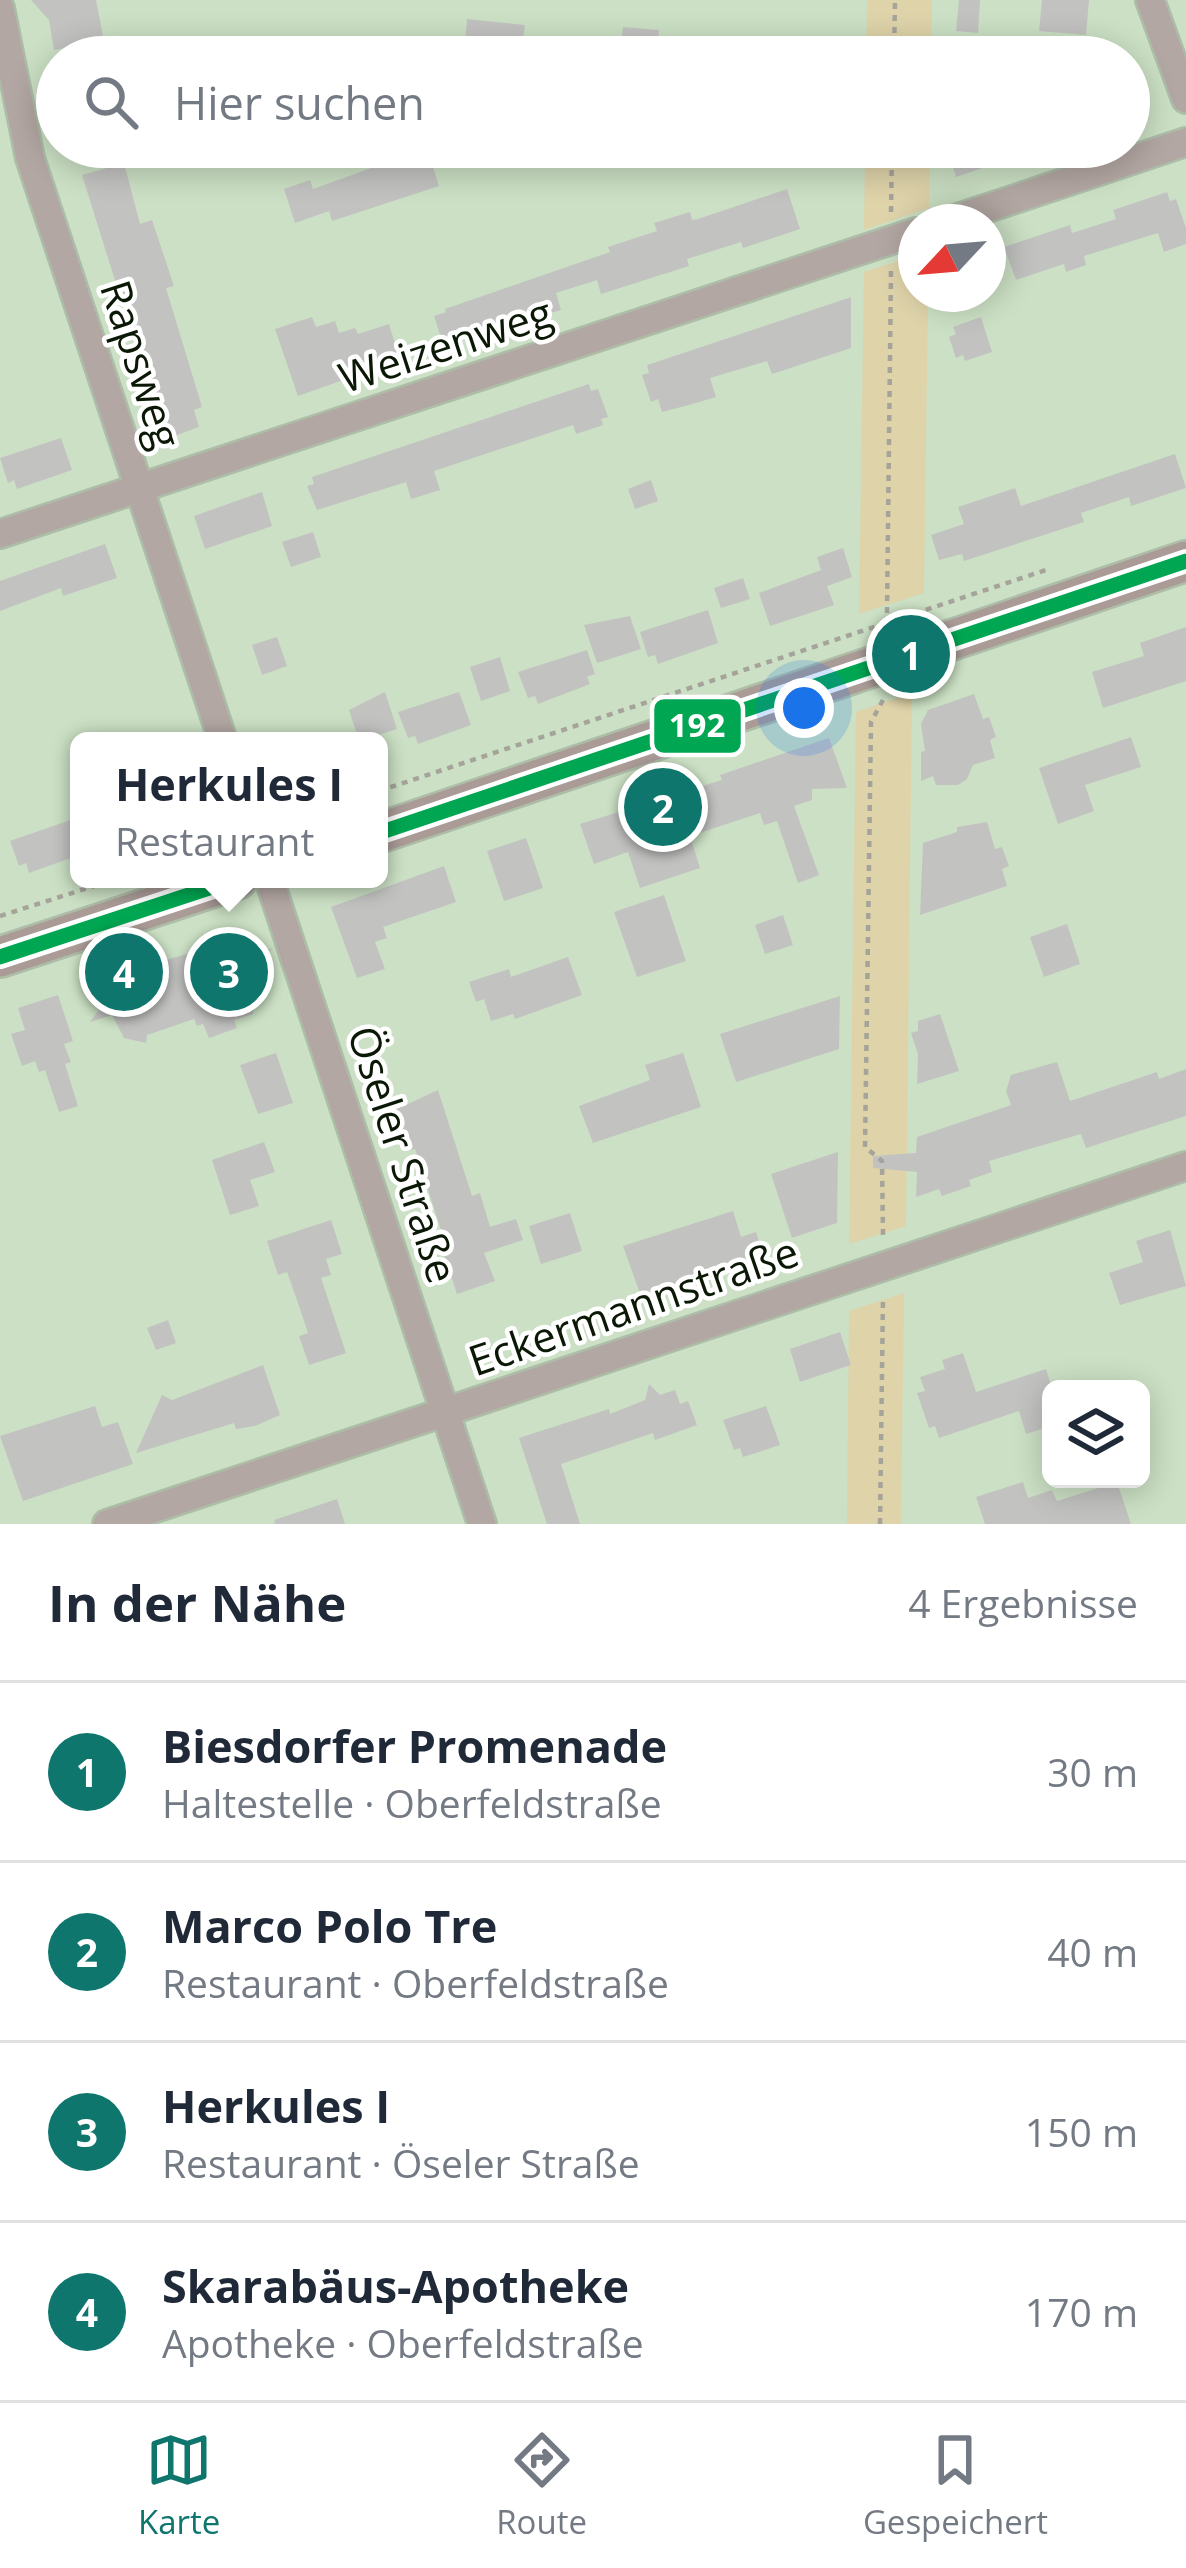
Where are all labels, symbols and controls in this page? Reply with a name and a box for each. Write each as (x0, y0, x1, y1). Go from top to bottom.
search box (36, 36, 1150, 168)
icon: search (78, 69, 144, 135)
text: Hier suchen (174, 72, 425, 133)
north arrow (898, 204, 1006, 312)
street label: Rapsweg (88, 272, 196, 456)
street label: Weizenweg (331, 283, 559, 405)
pin: 1 (872, 609, 950, 699)
your location (774, 678, 834, 738)
line badge: 192 (652, 697, 743, 755)
text: 192 (669, 702, 725, 747)
popup (70, 732, 388, 888)
text: Herkules I (115, 753, 343, 814)
pin: 2 (624, 762, 702, 852)
text: Restaurant (115, 814, 314, 867)
pin: 4 (85, 927, 163, 1017)
pin: 3 (190, 927, 268, 1017)
street label: Öseler Straße (336, 1018, 472, 1290)
street label: Eckermannstraße (461, 1222, 805, 1388)
map controls (1042, 1380, 1150, 1488)
button: layers (1042, 1380, 1150, 1488)
text: In der Nähe (48, 1567, 346, 1637)
text: 4 Ergebnisse (908, 1576, 1138, 1629)
text: Biesdorfer Promenade (162, 1715, 667, 1776)
text: 1 (76, 1745, 98, 1798)
text: 30 m (1047, 1745, 1138, 1798)
text: Haltestelle · Oberfeldstraße (162, 1776, 662, 1829)
text: Marco Polo Tre (162, 1895, 497, 1956)
text: 2 (76, 1925, 98, 1978)
text: 40 m (1047, 1925, 1138, 1978)
text: Restaurant · Oberfeldstraße (162, 1956, 669, 2009)
text: Herkules I (162, 2075, 390, 2136)
text: 3 (76, 2105, 98, 2158)
text: 150 m (1025, 2105, 1138, 2158)
text: Restaurant · Öseler Straße (162, 2136, 640, 2189)
text: Skarabäus-Apotheke (162, 2255, 629, 2316)
text: 4 (76, 2285, 98, 2338)
text: 170 m (1025, 2285, 1138, 2338)
text: Apotheke · Oberfeldstraße (162, 2316, 644, 2369)
tab: Karte (138, 2427, 220, 2544)
tab: Route (496, 2427, 587, 2544)
tab: Gespeichert (863, 2427, 1048, 2544)

